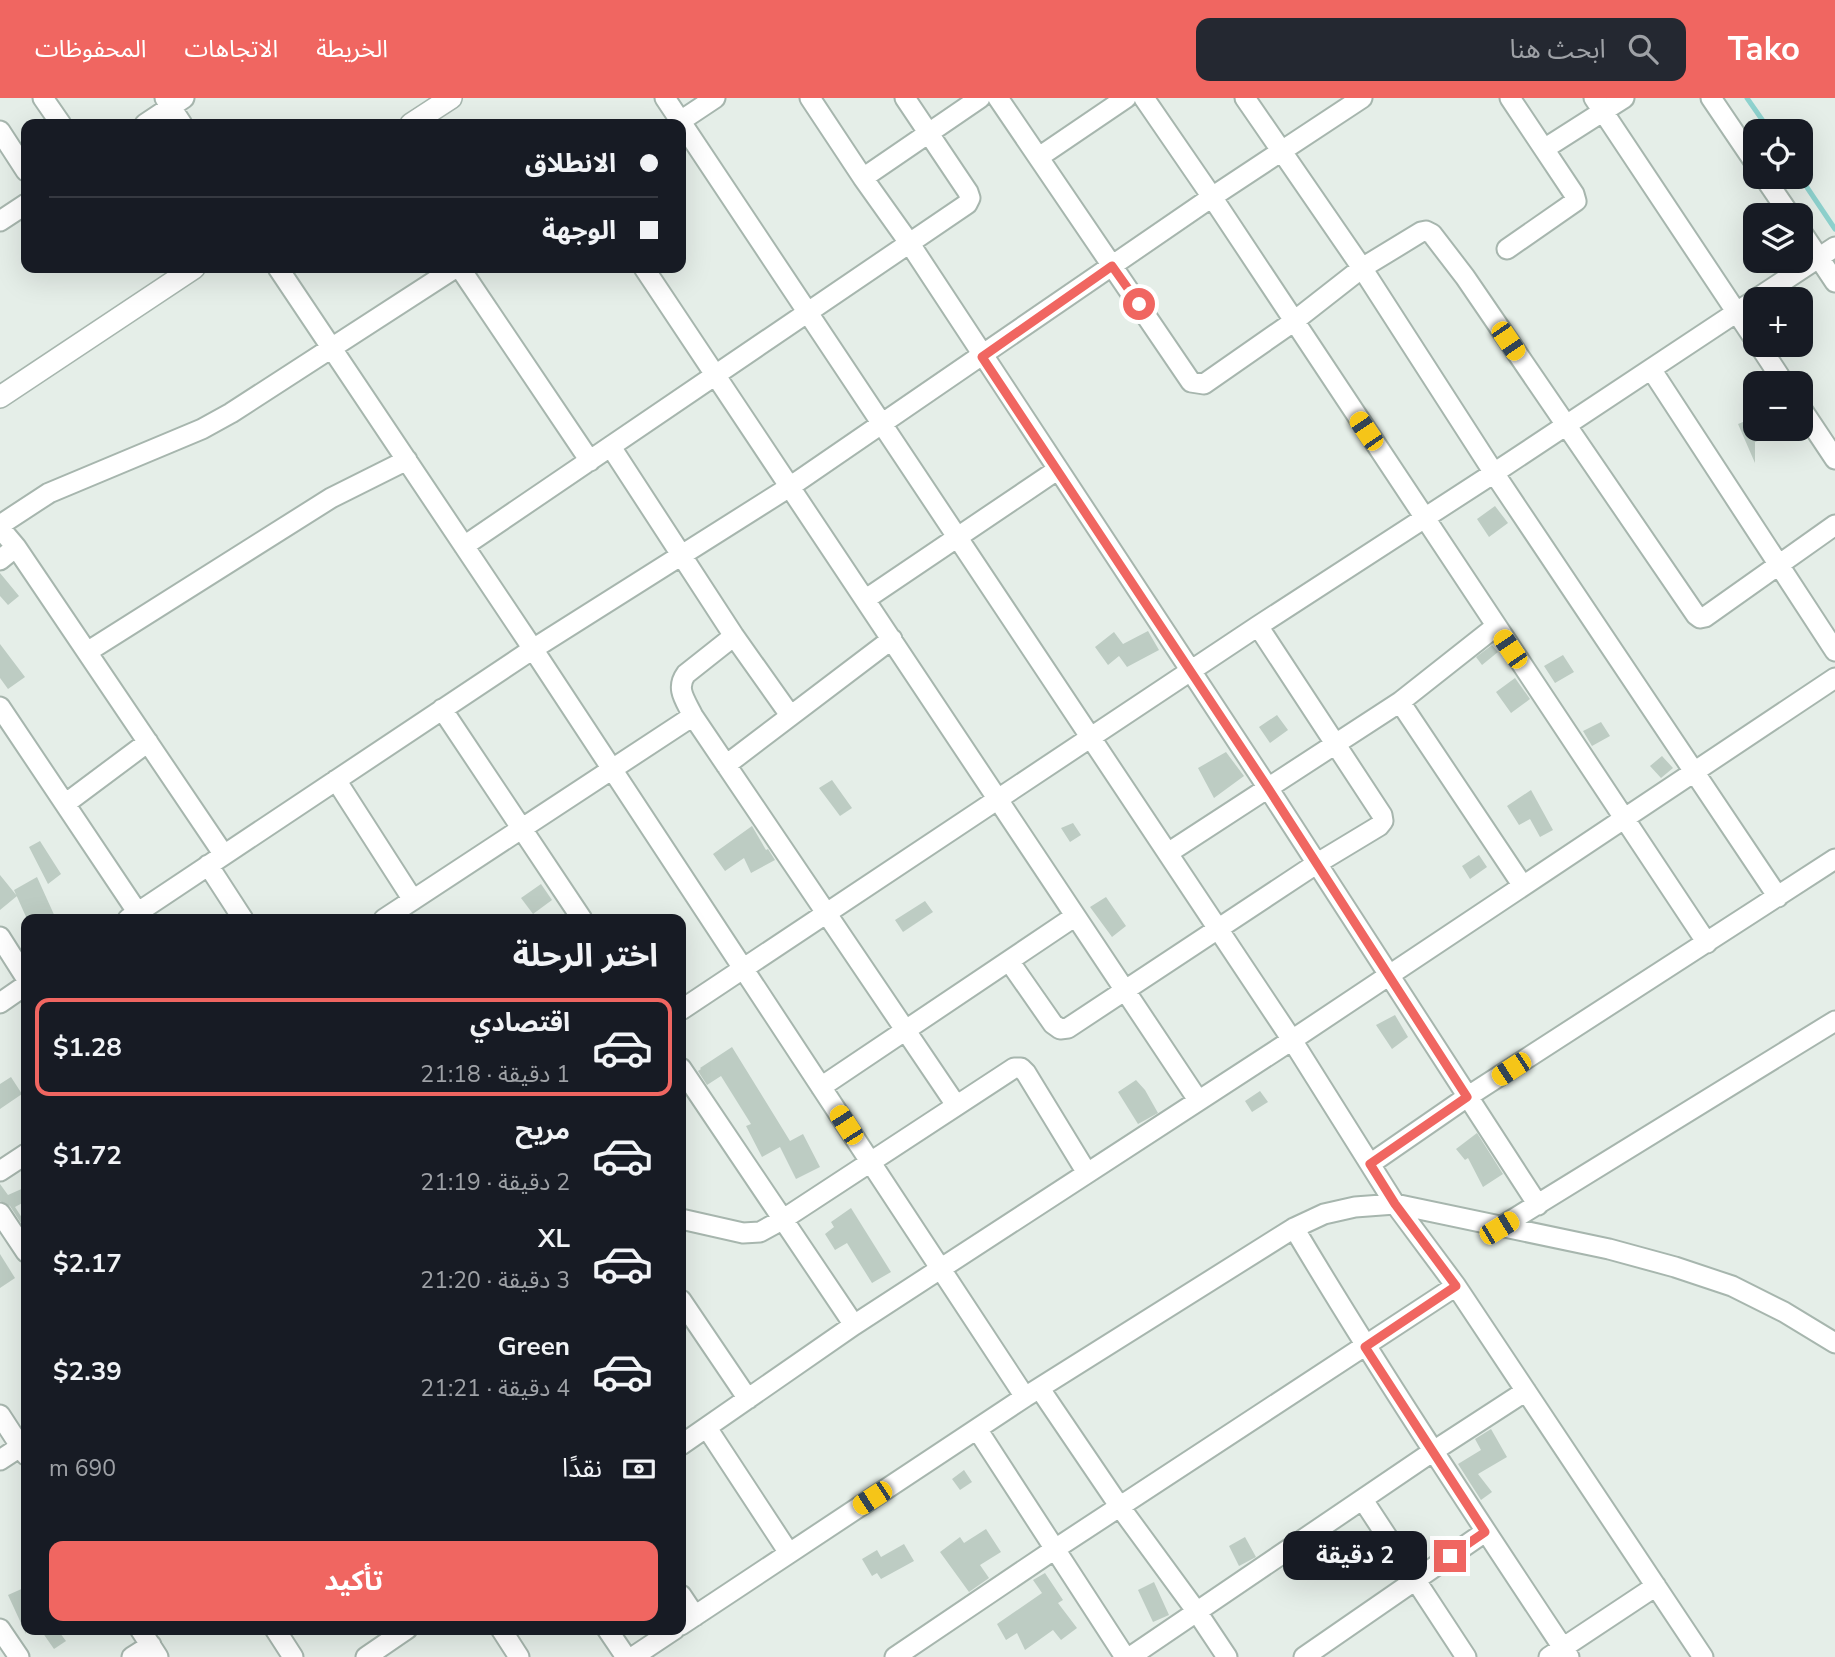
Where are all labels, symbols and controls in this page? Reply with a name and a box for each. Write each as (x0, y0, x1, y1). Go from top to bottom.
search box (1196, 18, 1686, 81)
text: Tako (1728, 27, 1800, 72)
icon: search (1624, 30, 1662, 68)
text: ابحث هنا (1509, 32, 1606, 67)
text: المحفوظات (35, 33, 146, 65)
text: الاتجاهات (184, 33, 278, 65)
text: الخريطة (316, 33, 388, 65)
map controls (1743, 119, 1813, 441)
button: locate (1743, 119, 1813, 189)
text: الانطلاق (525, 146, 616, 181)
button: layers (1743, 203, 1813, 273)
text: الوجهة (542, 213, 616, 248)
button: + (1743, 287, 1813, 357)
route start (1123, 288, 1155, 320)
car (1488, 318, 1529, 364)
button: − (1743, 371, 1813, 441)
car (1346, 408, 1387, 454)
car (1490, 626, 1531, 672)
text: اختر الرحلة (513, 934, 658, 977)
text: اقتصادي (470, 1005, 570, 1040)
icon: car (591, 1016, 654, 1079)
text: $1.28 (53, 1030, 122, 1065)
car (1488, 1049, 1535, 1089)
text: 1 دقيقة · 21:18 (420, 1059, 570, 1090)
car (826, 1102, 867, 1148)
text: مريح (515, 1113, 570, 1148)
icon: car (591, 1124, 654, 1187)
text: $1.72 (53, 1138, 122, 1173)
text: 2 دقيقة · 21:19 (420, 1167, 570, 1198)
car (1476, 1208, 1523, 1248)
text: XL (538, 1221, 570, 1256)
icon: car (591, 1232, 654, 1295)
text: $2.17 (53, 1246, 122, 1281)
text: 3 دقيقة · 21:20 (420, 1265, 570, 1296)
text: Green (497, 1329, 570, 1364)
icon: car (591, 1340, 654, 1403)
text: $2.39 (53, 1354, 122, 1389)
text: 4 دقيقة · 21:21 (420, 1373, 570, 1404)
icon: cash (620, 1450, 658, 1488)
text: نقدًا (562, 1451, 602, 1486)
text: 690 m (49, 1453, 116, 1484)
car (849, 1478, 896, 1518)
callout: 2 دقيقة (1282, 1532, 1426, 1580)
text: 2 دقيقة (1316, 1540, 1394, 1571)
route end (1434, 1540, 1466, 1572)
button: تأكيد (49, 1541, 658, 1621)

